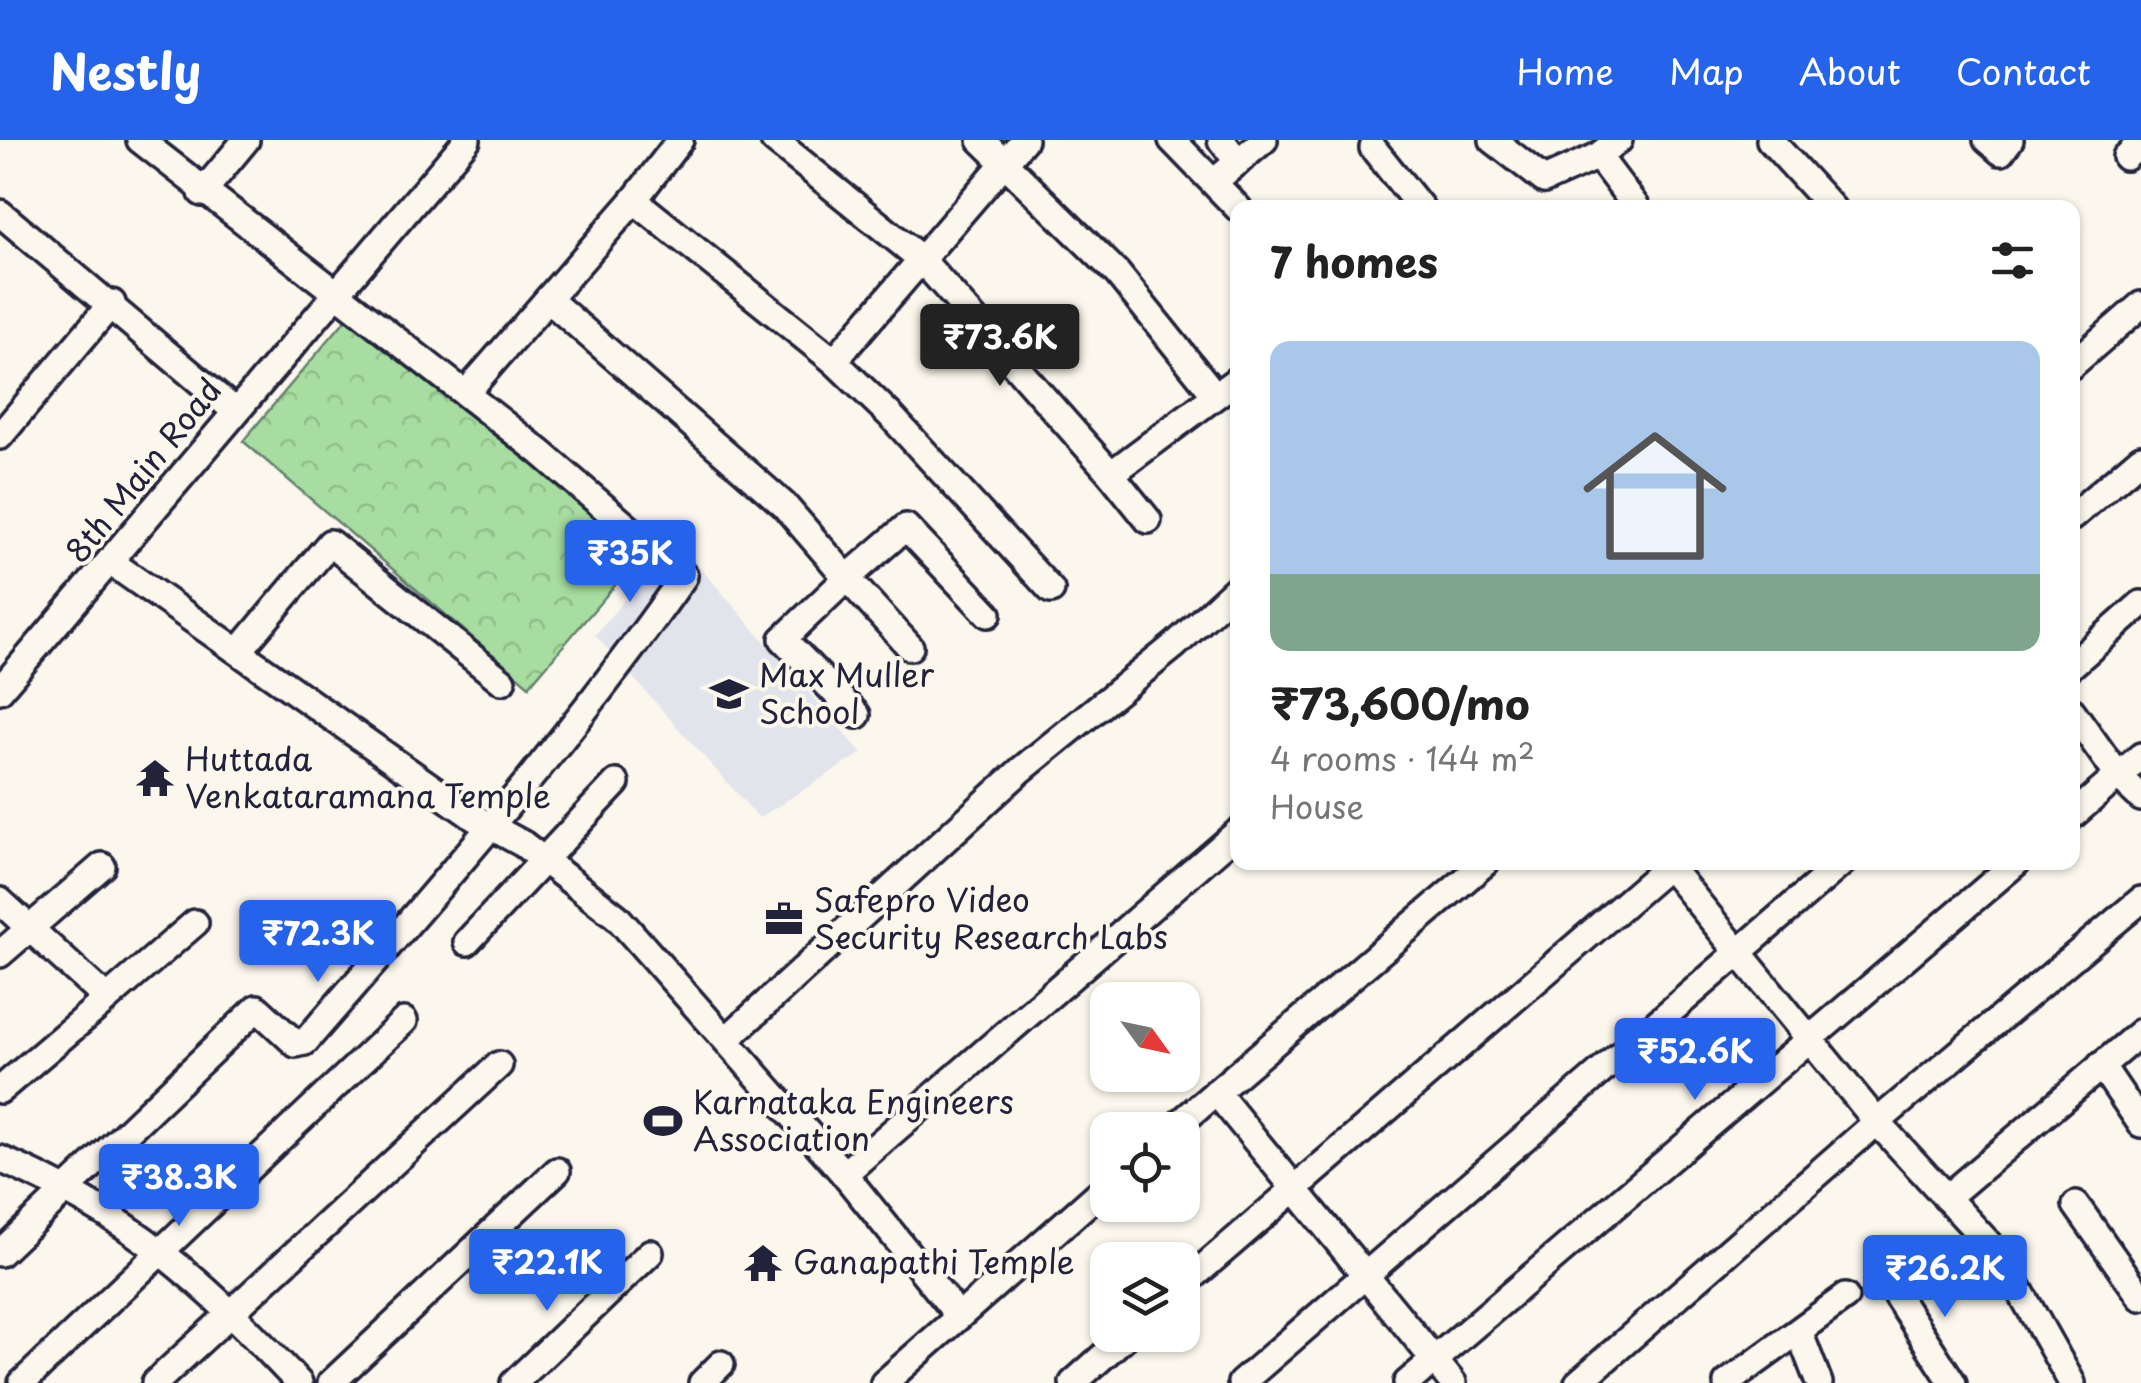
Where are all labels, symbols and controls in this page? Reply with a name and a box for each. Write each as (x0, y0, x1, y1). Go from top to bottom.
text: Nestly (50, 34, 201, 106)
text: Home (1517, 44, 1614, 97)
text: Map (1669, 44, 1744, 97)
text: About (1799, 44, 1901, 97)
text: Contact (1956, 44, 2091, 97)
text: 7 homes (1270, 229, 1438, 292)
icon: filters (1985, 233, 2040, 288)
pin: ₹73.6K (919, 304, 1081, 389)
text: ₹73.6K (942, 312, 1058, 360)
street label: 8th Main Road (53, 367, 232, 572)
icon: home (1565, 406, 1745, 586)
pin: ₹35K (571, 520, 689, 605)
text: ₹35K (587, 528, 673, 576)
place label: Max Muller School (759, 650, 934, 735)
text: ₹73,600/mo (1270, 671, 1530, 734)
school or university icon: Max Muller School (708, 673, 750, 715)
place label: Huttada Venkataramana Temple (185, 734, 551, 819)
text: 4 rooms · 144 m² (1270, 734, 1535, 782)
temple icon: Huttada Venkataramana Temple (134, 757, 176, 799)
text: House (1270, 782, 1364, 830)
place label: Safepro Video Security Research Labs (814, 875, 1168, 960)
office icon: Safepro Video Security Research Labs (763, 898, 805, 940)
pin: ₹72.3K (237, 900, 399, 985)
text: ₹72.3K (261, 908, 375, 956)
north arrow (1090, 982, 1200, 1092)
map controls (1090, 982, 1200, 1352)
pin: ₹52.6K (1614, 1018, 1776, 1103)
text: ₹52.6K (1637, 1026, 1753, 1074)
place label: Karnataka Engineers Association (693, 1077, 1014, 1162)
sports icon: Karnataka Engineers Association (642, 1100, 684, 1142)
button: locate (1090, 1112, 1200, 1222)
pin: ₹38.3K (98, 1144, 260, 1229)
text: ₹38.3K (121, 1152, 237, 1200)
pin: ₹22.1K (466, 1229, 628, 1314)
pin: ₹26.2K (1864, 1235, 2026, 1320)
text: ₹22.1K (491, 1237, 603, 1285)
place label: Ganapathi Temple (793, 1237, 1075, 1285)
temple icon: Ganapathi Temple (742, 1242, 784, 1284)
button: layers (1090, 1242, 1200, 1352)
text: ₹26.2K (1885, 1243, 2005, 1291)

